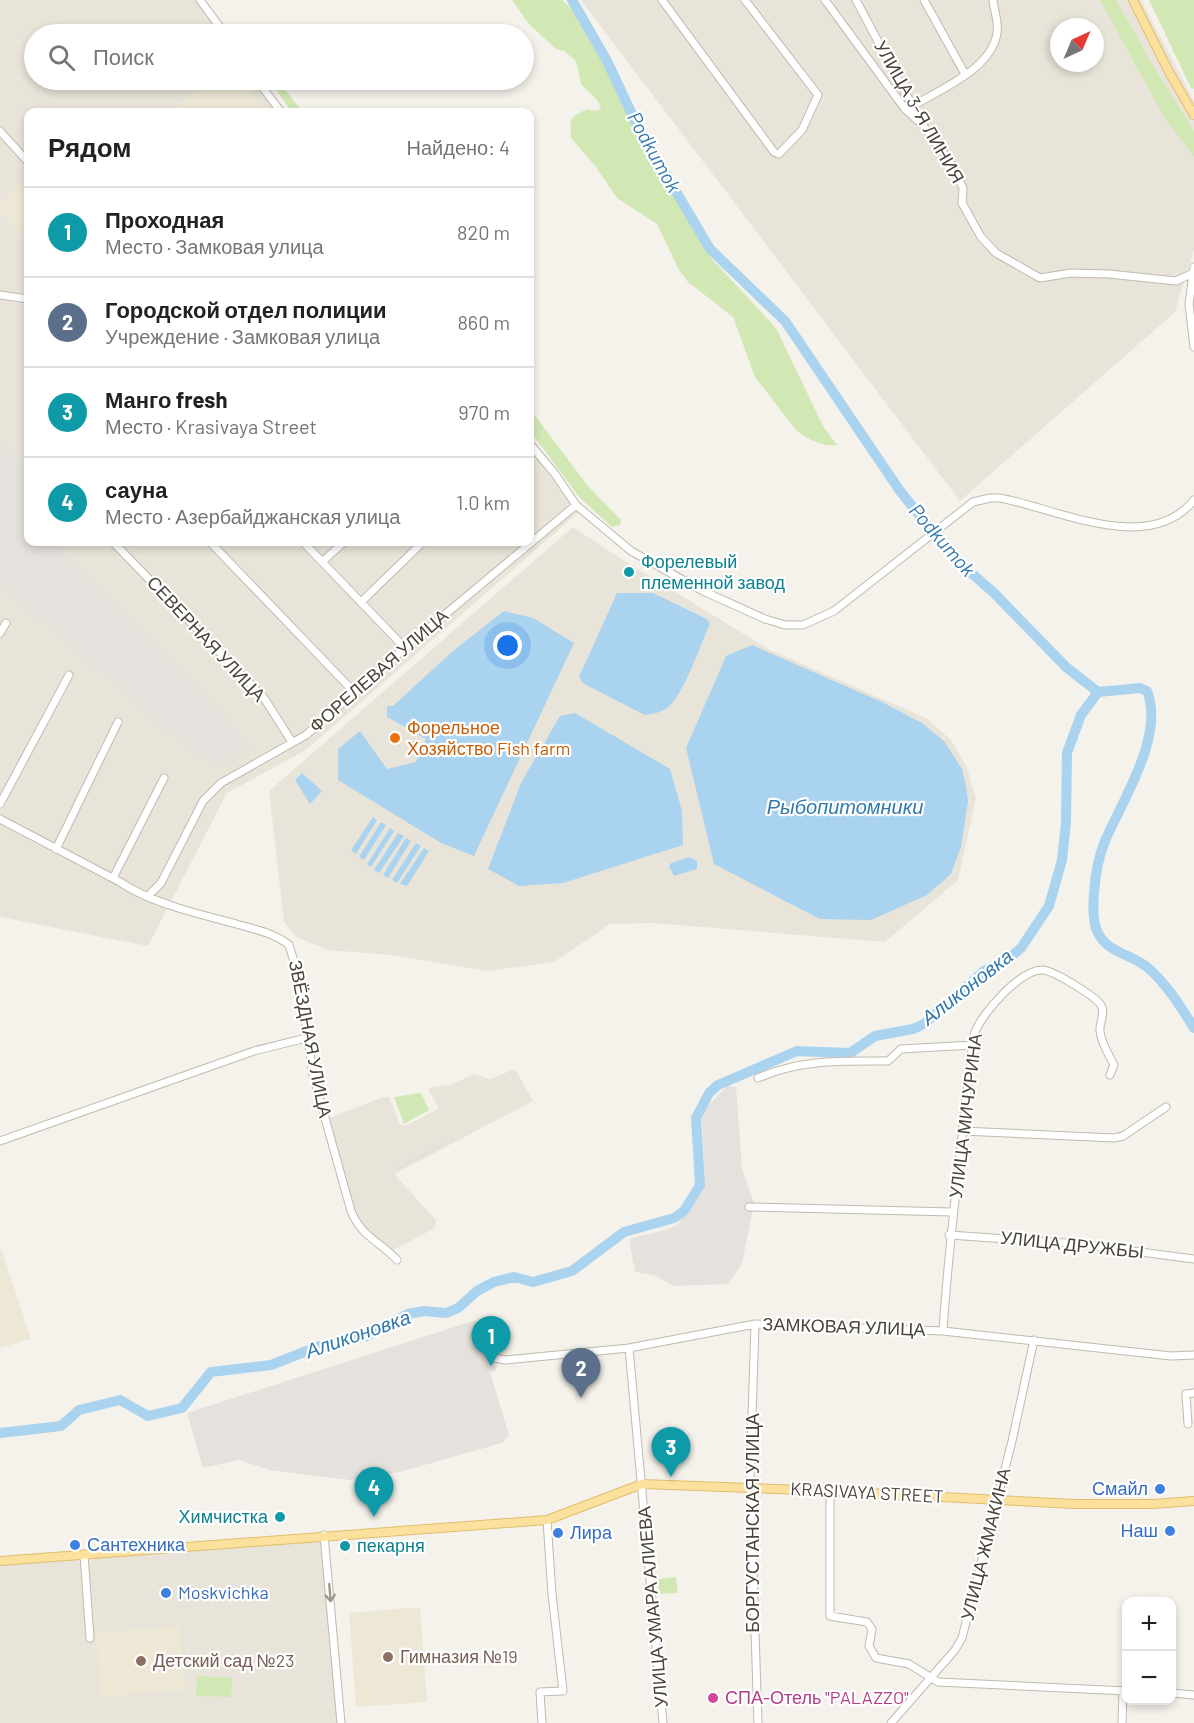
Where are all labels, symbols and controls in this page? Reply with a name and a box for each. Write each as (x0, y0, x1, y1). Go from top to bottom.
north arrow (1050, 18, 1104, 72)
search box (24, 24, 534, 90)
street label: УЛИЦА 3-Я ЛИНИЯ (870, 36, 970, 187)
icon: search (45, 41, 78, 74)
text: Поиск (93, 43, 154, 69)
water label: Podkumok (623, 107, 687, 196)
text: Рядом (48, 131, 131, 162)
text: Найдено: 4 (407, 135, 510, 159)
text: Проходная (105, 206, 224, 232)
text: 1 (64, 220, 71, 244)
text: 820 m (457, 220, 510, 244)
text: Место · Замковая улица (105, 234, 324, 258)
text: Городской отдел полиции (105, 296, 387, 322)
text: 2 (62, 310, 73, 334)
text: 860 m (457, 310, 510, 334)
text: Учреждение · Замковая улица (105, 324, 380, 348)
text: Манго fresh (105, 386, 227, 412)
text: 3 (62, 400, 73, 424)
text: 970 m (458, 400, 510, 424)
text: Место · Krasivaya Street (105, 414, 317, 438)
text: сауна (105, 476, 168, 502)
text: 4 (61, 490, 74, 514)
text: 1.0 km (456, 490, 510, 514)
water label: Podkumok (905, 498, 981, 581)
text: Место · Азербайджанская улица (105, 504, 400, 528)
place label: Форелевый племенной завод (641, 550, 785, 593)
marker: Форелевый племенной завод (622, 565, 636, 579)
street label: СЕВЕРНАЯ УЛИЦА (143, 571, 271, 706)
street label: ФОРЕЛЕВАЯ УЛИЦА (305, 604, 452, 736)
your location (493, 631, 522, 660)
place label: Форельное Хозяйство Fish farm (407, 716, 570, 759)
marker: Форельное Хозяйство Fish farm (388, 731, 402, 745)
water label: Рыбопитомники (767, 794, 923, 818)
water label: Аликоновка (915, 943, 1017, 1030)
street label: ЗВЁЗДНАЯ УЛИЦА (285, 958, 337, 1120)
street label: УЛИЦА МИЧУРИНА (944, 1032, 986, 1200)
street label: УЛИЦА ДРУЖБЫ (999, 1226, 1145, 1262)
water label: Аликоновка (301, 1304, 413, 1363)
street label: ЗАМКОВАЯ УЛИЦА (762, 1312, 926, 1340)
pin: 1 (472, 1316, 510, 1366)
pin: 2 (562, 1348, 600, 1398)
street label: БОРГУСТАНСКАЯ УЛИЦА (741, 1413, 763, 1633)
pin: 3 (652, 1428, 690, 1477)
street label: УЛИЦА ЖМАКИНА (955, 1465, 1015, 1622)
pin: 4 (354, 1468, 394, 1517)
street label: KRASIVAYA STREET (790, 1477, 944, 1507)
place label: Смайл (1092, 1477, 1148, 1499)
marker: Смайл (1153, 1482, 1167, 1496)
place label: Химчистка (179, 1505, 269, 1527)
street label: УЛИЦА УМАРА АЛИЕВА (632, 1506, 672, 1709)
marker: Химчистка (273, 1510, 287, 1524)
place label: Наш (1121, 1519, 1158, 1541)
place label: Лира (570, 1521, 613, 1543)
marker: Наш (1163, 1524, 1177, 1538)
marker: Лира (551, 1526, 565, 1540)
place label: Сантехника (87, 1533, 186, 1555)
place label: пекарня (357, 1534, 425, 1556)
marker: Сантехника (68, 1538, 82, 1552)
marker: пекарня (338, 1539, 352, 1553)
place label: Moskvichka (178, 1581, 269, 1603)
one-way arrow (325, 1583, 336, 1603)
marker: Moskvichka (159, 1586, 173, 1600)
map controls (1122, 1597, 1176, 1705)
button: + (1122, 1597, 1176, 1651)
place label: Гимназия №19 (400, 1645, 518, 1667)
place label: Детский сад №23 (153, 1649, 294, 1671)
marker: Гимназия №19 (381, 1650, 395, 1664)
button: − (1122, 1651, 1176, 1705)
marker: Детский сад №23 (134, 1654, 148, 1668)
place label: СПА-Отель "PALAZZO" (725, 1686, 909, 1708)
marker: СПА-Отель "PALAZZO" (706, 1691, 720, 1705)

